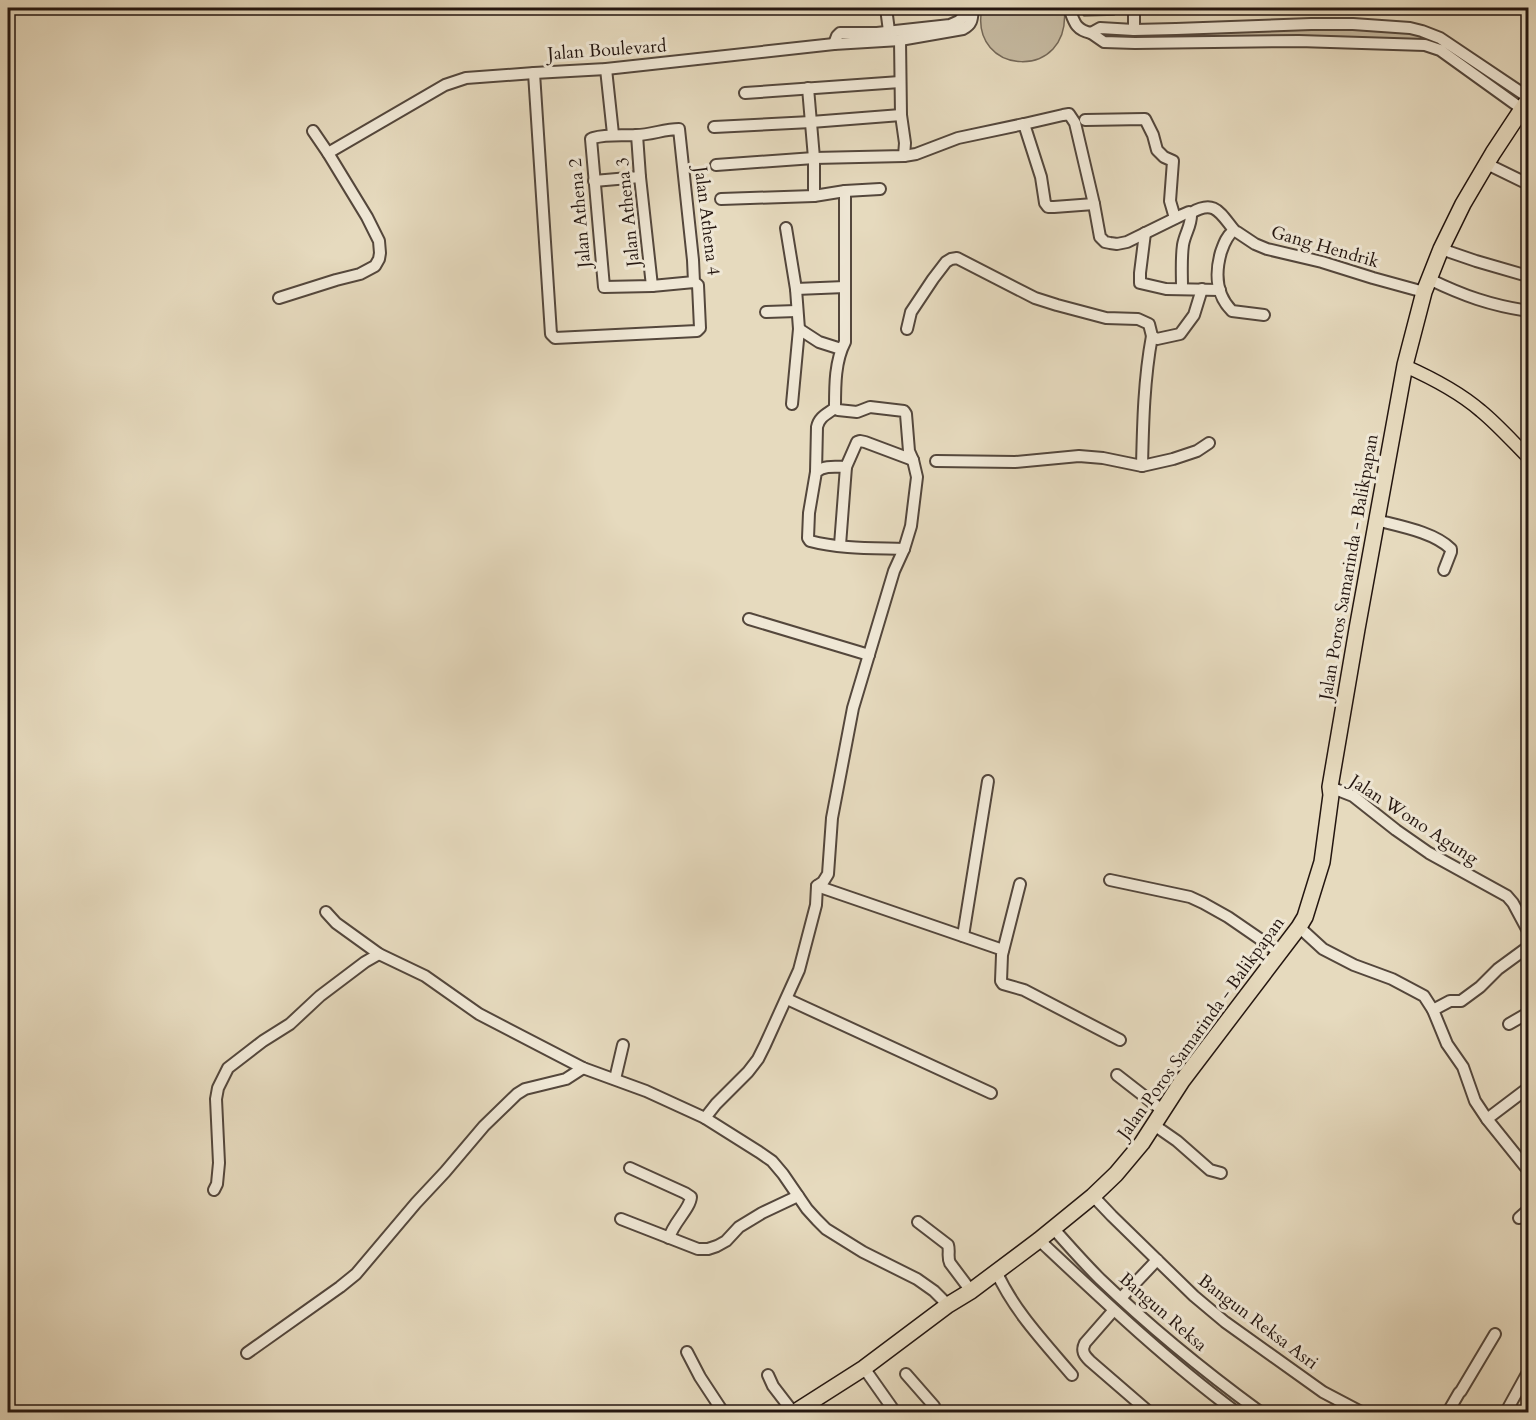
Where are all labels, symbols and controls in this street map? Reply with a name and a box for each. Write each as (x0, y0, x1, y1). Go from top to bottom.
street label: Jalan Boulevard (544, 33, 668, 67)
street label: Jalan Athena 3 (610, 156, 646, 271)
street label: Jalan Athena 2 (563, 157, 598, 272)
street label: Jalan Athena 4 (688, 162, 726, 277)
street label: Gang Hendrik (1268, 220, 1382, 274)
street label: Jalan Poros Samarinda - Balikpapan (1313, 431, 1385, 705)
street label: Jalan Wono Agung (1342, 767, 1484, 871)
street label: Jalan Poros Samarinda - Balikpapan (1110, 911, 1291, 1147)
street label: Bangun Reksa (1114, 1267, 1213, 1357)
street label: Bangun Reksa Asri (1193, 1268, 1323, 1376)

